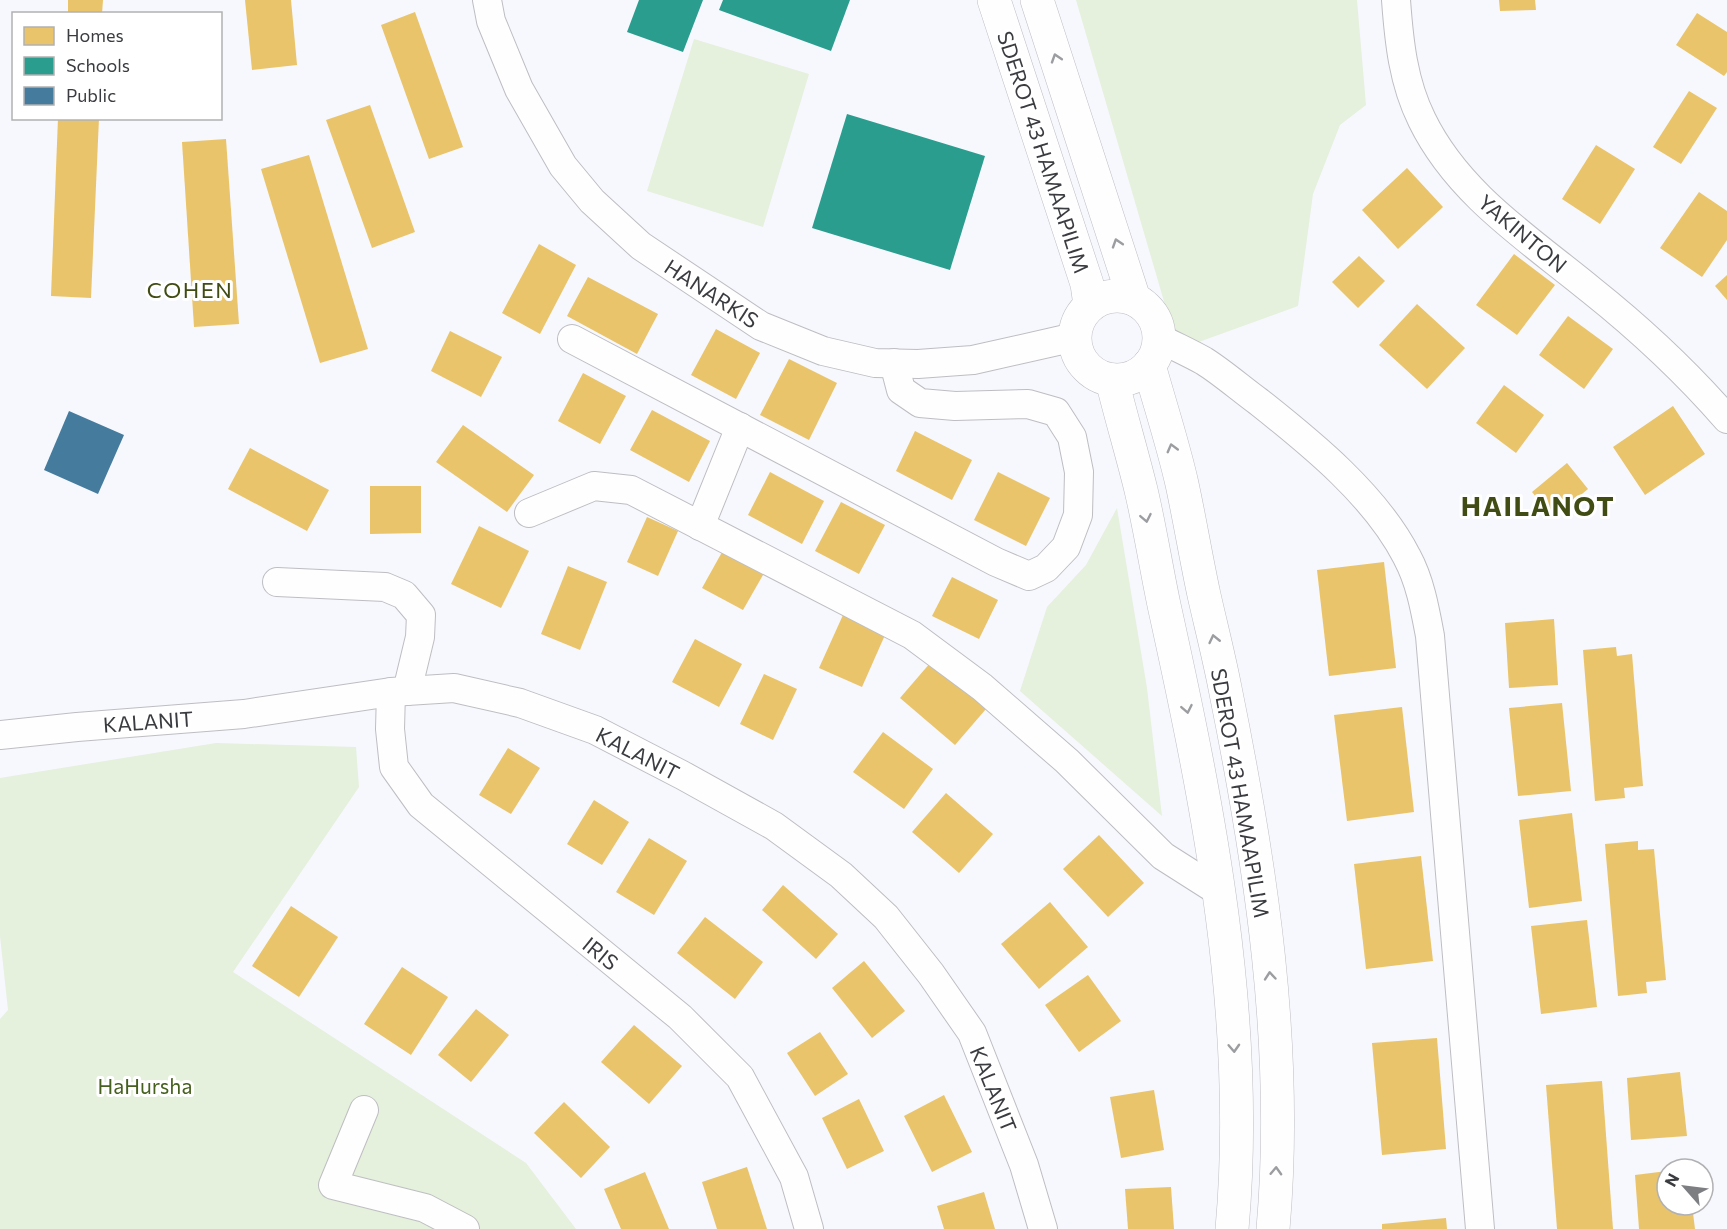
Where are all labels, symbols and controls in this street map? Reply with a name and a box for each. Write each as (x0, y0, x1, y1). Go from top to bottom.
legend (12, 12, 222, 120)
text: Homes (66, 24, 124, 46)
street label: SDEROT 43 HAMAAPILIM (993, 28, 1095, 276)
one-way arrow (1051, 53, 1063, 64)
text: Schools (66, 54, 130, 76)
text: Public (66, 84, 116, 106)
street label: YAKINTON (1474, 189, 1572, 277)
one-way arrow (1112, 238, 1124, 249)
street label: HANARKIS (660, 253, 764, 333)
district label: COHEN (147, 276, 233, 303)
one-way arrow (1167, 443, 1179, 454)
district label: HAILANOT (1461, 489, 1615, 522)
one-way arrow (1139, 513, 1152, 523)
one-way arrow (1208, 634, 1221, 644)
street label: SDEROT 43 HAMAAPILIM (1207, 666, 1275, 920)
one-way arrow (1180, 704, 1193, 714)
street label: KALANIT (102, 705, 194, 737)
street label: KALANIT (592, 721, 684, 785)
street label: IRIS (578, 931, 624, 975)
one-way arrow (1264, 971, 1277, 980)
street label: KALANIT (966, 1042, 1022, 1136)
one-way arrow (1227, 1043, 1240, 1052)
park label: HaHursha (98, 1073, 192, 1098)
north arrow (1655, 1157, 1715, 1217)
one-way arrow (1270, 1166, 1283, 1175)
text: N (1660, 1170, 1683, 1189)

